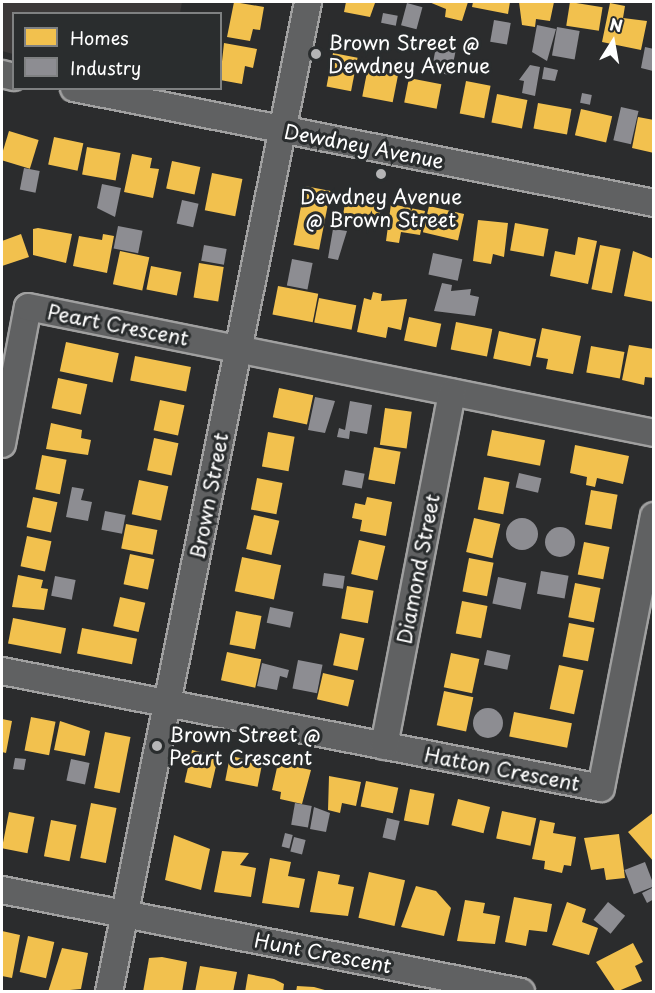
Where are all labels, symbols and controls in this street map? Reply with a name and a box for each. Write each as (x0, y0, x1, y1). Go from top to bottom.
text: N (608, 11, 625, 37)
legend (12, 12, 222, 90)
north arrow (583, 12, 643, 72)
text: Homes (70, 24, 128, 51)
place label: Brown Street @ Dewdney Avenue (328, 30, 490, 77)
marker: Brown Street @ Dewdney Avenue (309, 47, 323, 61)
text: Industry (70, 54, 141, 81)
street label: Dewdney Avenue (282, 119, 446, 173)
marker: Dewdney Avenue @ Brown Street (374, 167, 388, 181)
place label: Dewdney Avenue @ Brown Street (300, 184, 462, 231)
street label: Peart Crescent (46, 300, 190, 350)
street label: Brown Street (185, 431, 233, 561)
street label: Diamond Street (392, 492, 444, 646)
place label: Brown Street @ Peart Crescent (169, 722, 320, 769)
marker: Brown Street @ Peart Crescent (150, 739, 164, 753)
street label: Hatton Crescent (422, 742, 582, 796)
street label: Hunt Crescent (253, 928, 393, 978)

